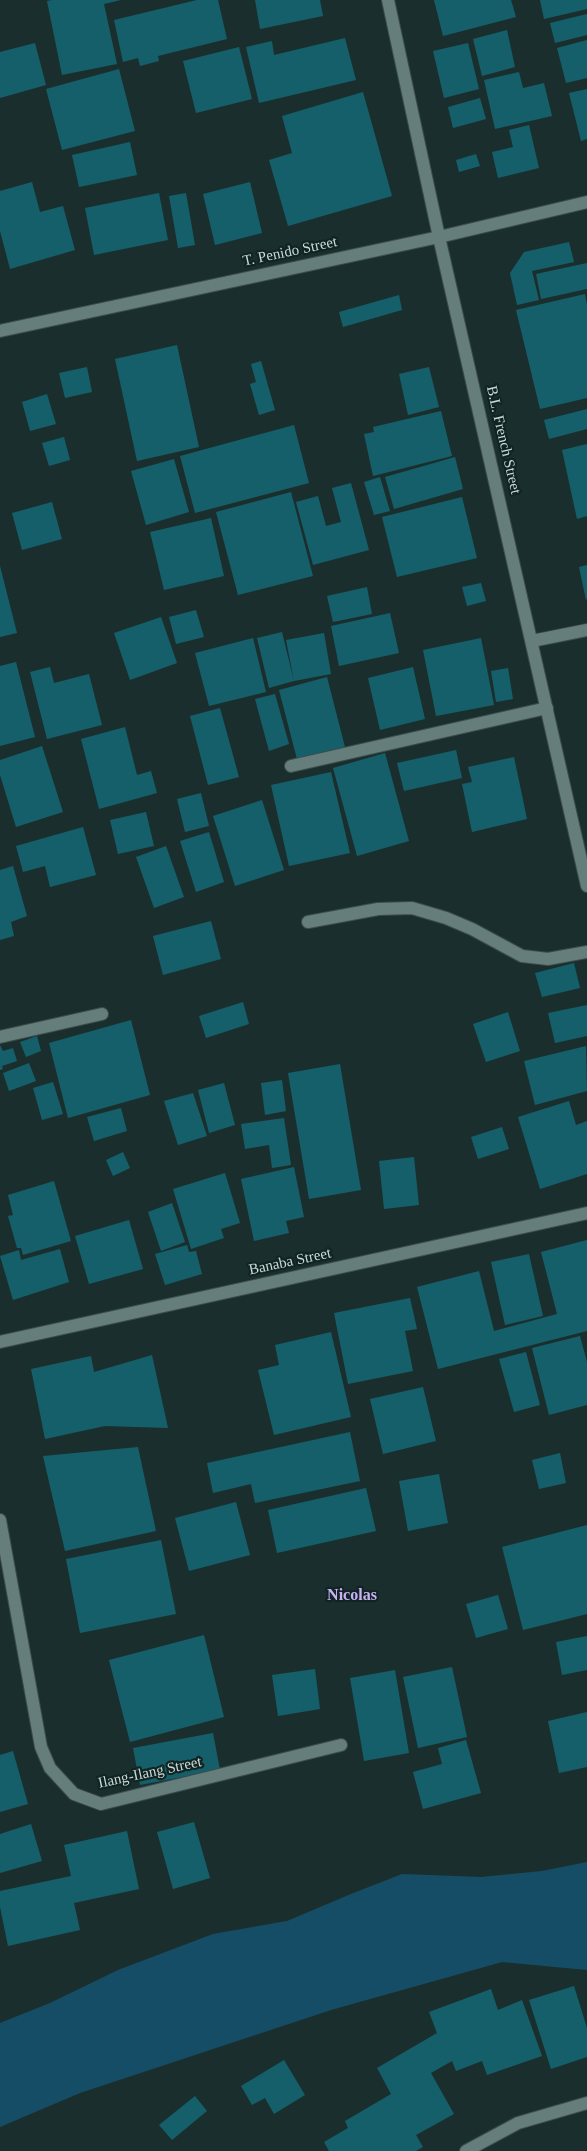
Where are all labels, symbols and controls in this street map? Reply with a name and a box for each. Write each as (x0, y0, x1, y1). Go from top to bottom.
street label: T. Penido Street (241, 233, 339, 271)
street label: B.L. French Street (482, 384, 524, 496)
street label: Banaba Street (247, 1244, 333, 1280)
district label: Nicolas (327, 1586, 377, 1606)
street label: Ilang-Ilang Street (97, 1753, 203, 1793)

